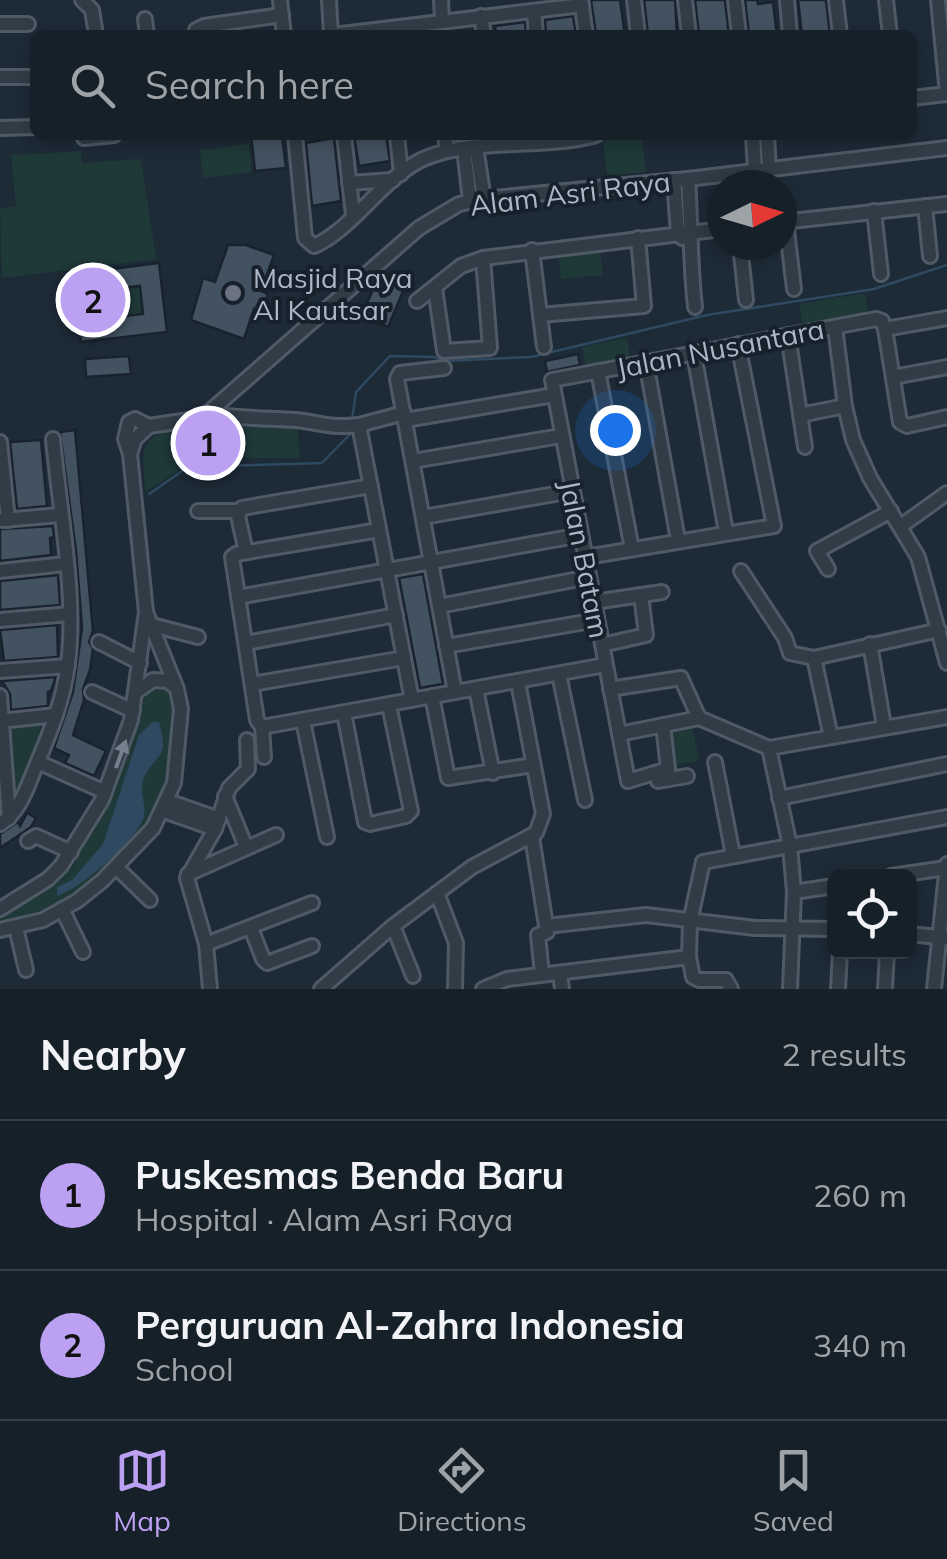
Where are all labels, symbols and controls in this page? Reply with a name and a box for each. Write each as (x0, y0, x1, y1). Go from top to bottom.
search box (30, 30, 917, 140)
icon: search (65, 58, 120, 113)
text: Search here (145, 61, 354, 109)
street label: Alam Asri Raya (468, 163, 672, 223)
north arrow (707, 170, 797, 260)
place label: Masjid Raya Al Kautsar (253, 260, 413, 327)
pin: 2 (61, 262, 126, 338)
marker: Masjid Raya Al Kautsar (222, 282, 244, 304)
street label: Jalan Nusantara (613, 311, 827, 385)
your location (590, 405, 641, 456)
pin: 1 (176, 406, 240, 480)
street label: Jalan Batam (553, 477, 617, 641)
one-way arrow (114, 738, 129, 768)
map controls (827, 869, 917, 959)
button: locate (827, 869, 917, 959)
text: Nearby (40, 1028, 186, 1081)
text: 2 results (782, 1034, 907, 1074)
text: Puskesmas Benda Baru (135, 1151, 564, 1199)
text: 1 (63, 1175, 82, 1215)
text: 260 m (813, 1175, 907, 1215)
text: Hospital · Alam Asri Raya (135, 1199, 513, 1239)
text: Perguruan Al-Zahra Indonesia (135, 1301, 685, 1349)
text: 2 (63, 1325, 82, 1365)
text: 340 m (813, 1325, 907, 1365)
text: School (135, 1349, 234, 1389)
tab: Map (113, 1443, 171, 1538)
tab: Directions (397, 1443, 527, 1538)
tab: Saved (753, 1443, 834, 1538)

